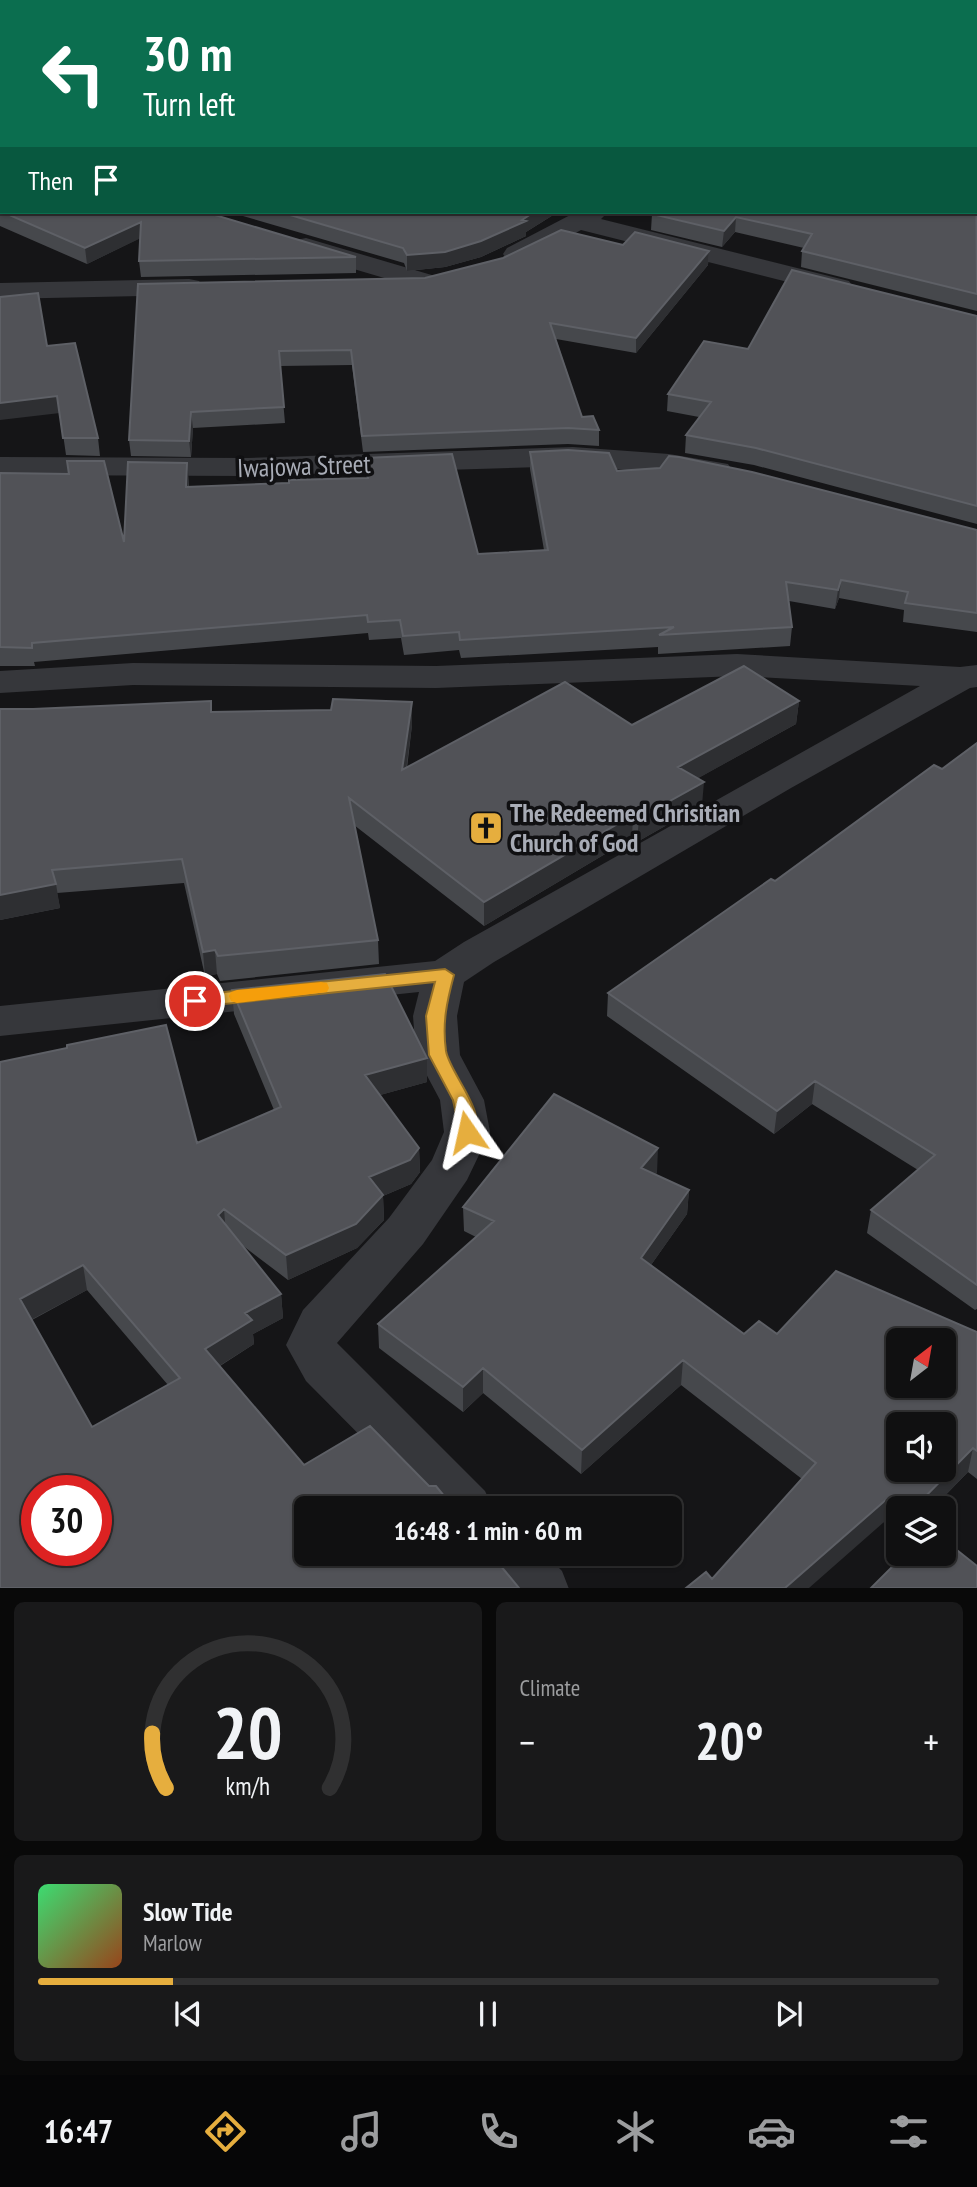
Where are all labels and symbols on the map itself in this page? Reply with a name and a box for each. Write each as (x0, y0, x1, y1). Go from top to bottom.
street label: Iwajowa Street (237, 447, 371, 484)
place label: The Redeemed Chrisitian Church of God (510, 796, 740, 859)
church icon: The Redeemed Chrisitian Church of God (467, 809, 505, 847)
pin (165, 971, 225, 1031)
position arrow (430, 1095, 504, 1169)
north arrow (886, 1328, 956, 1398)
speed limit sign: 30 (21, 1475, 112, 1566)

